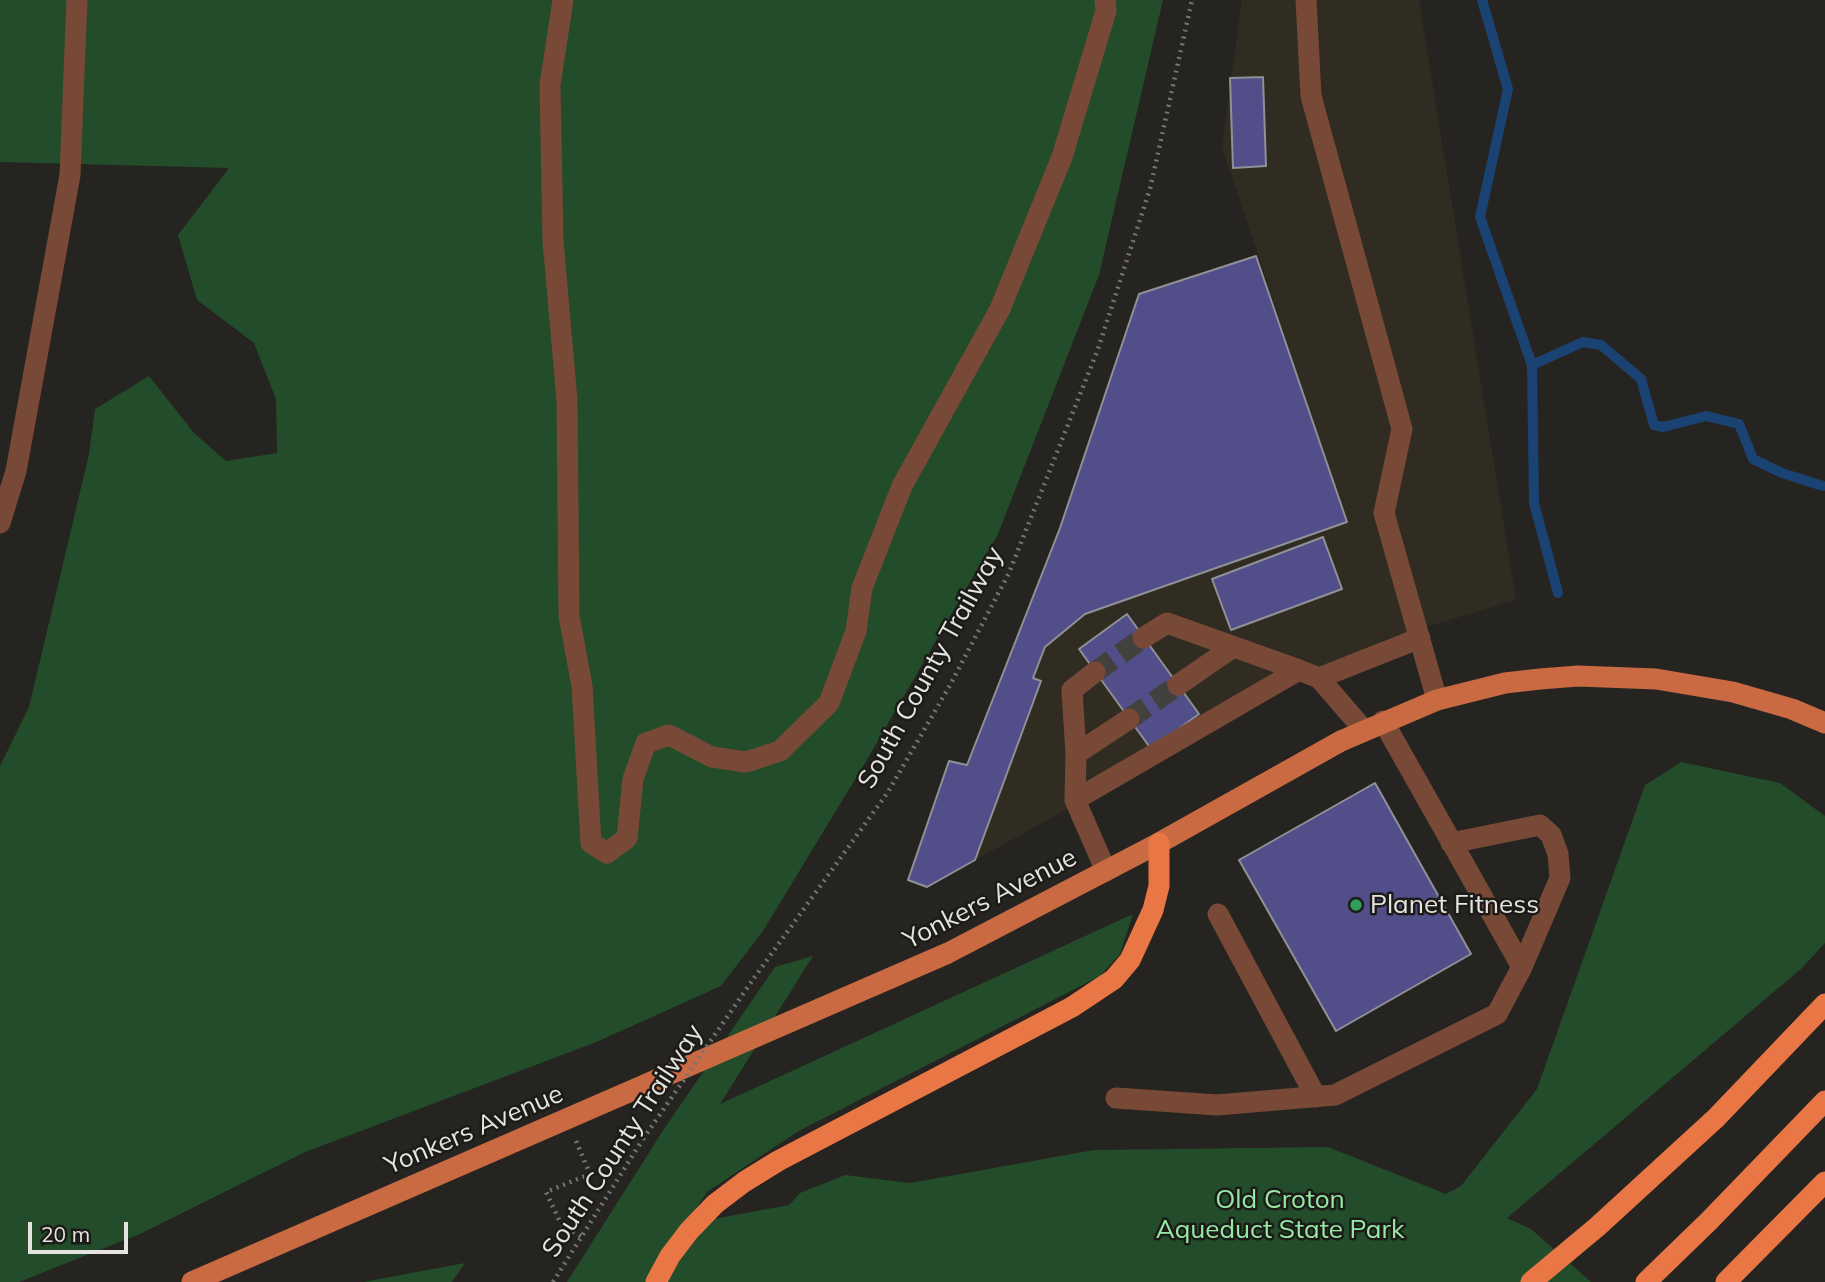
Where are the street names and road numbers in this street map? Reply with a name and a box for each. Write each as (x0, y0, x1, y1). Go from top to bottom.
street label: South County Trailway (852, 542, 1010, 794)
street label: Yonkers Avenue (898, 842, 1082, 956)
street label: South County Trailway (536, 1019, 710, 1263)
street label: Yonkers Avenue (380, 1078, 568, 1182)

